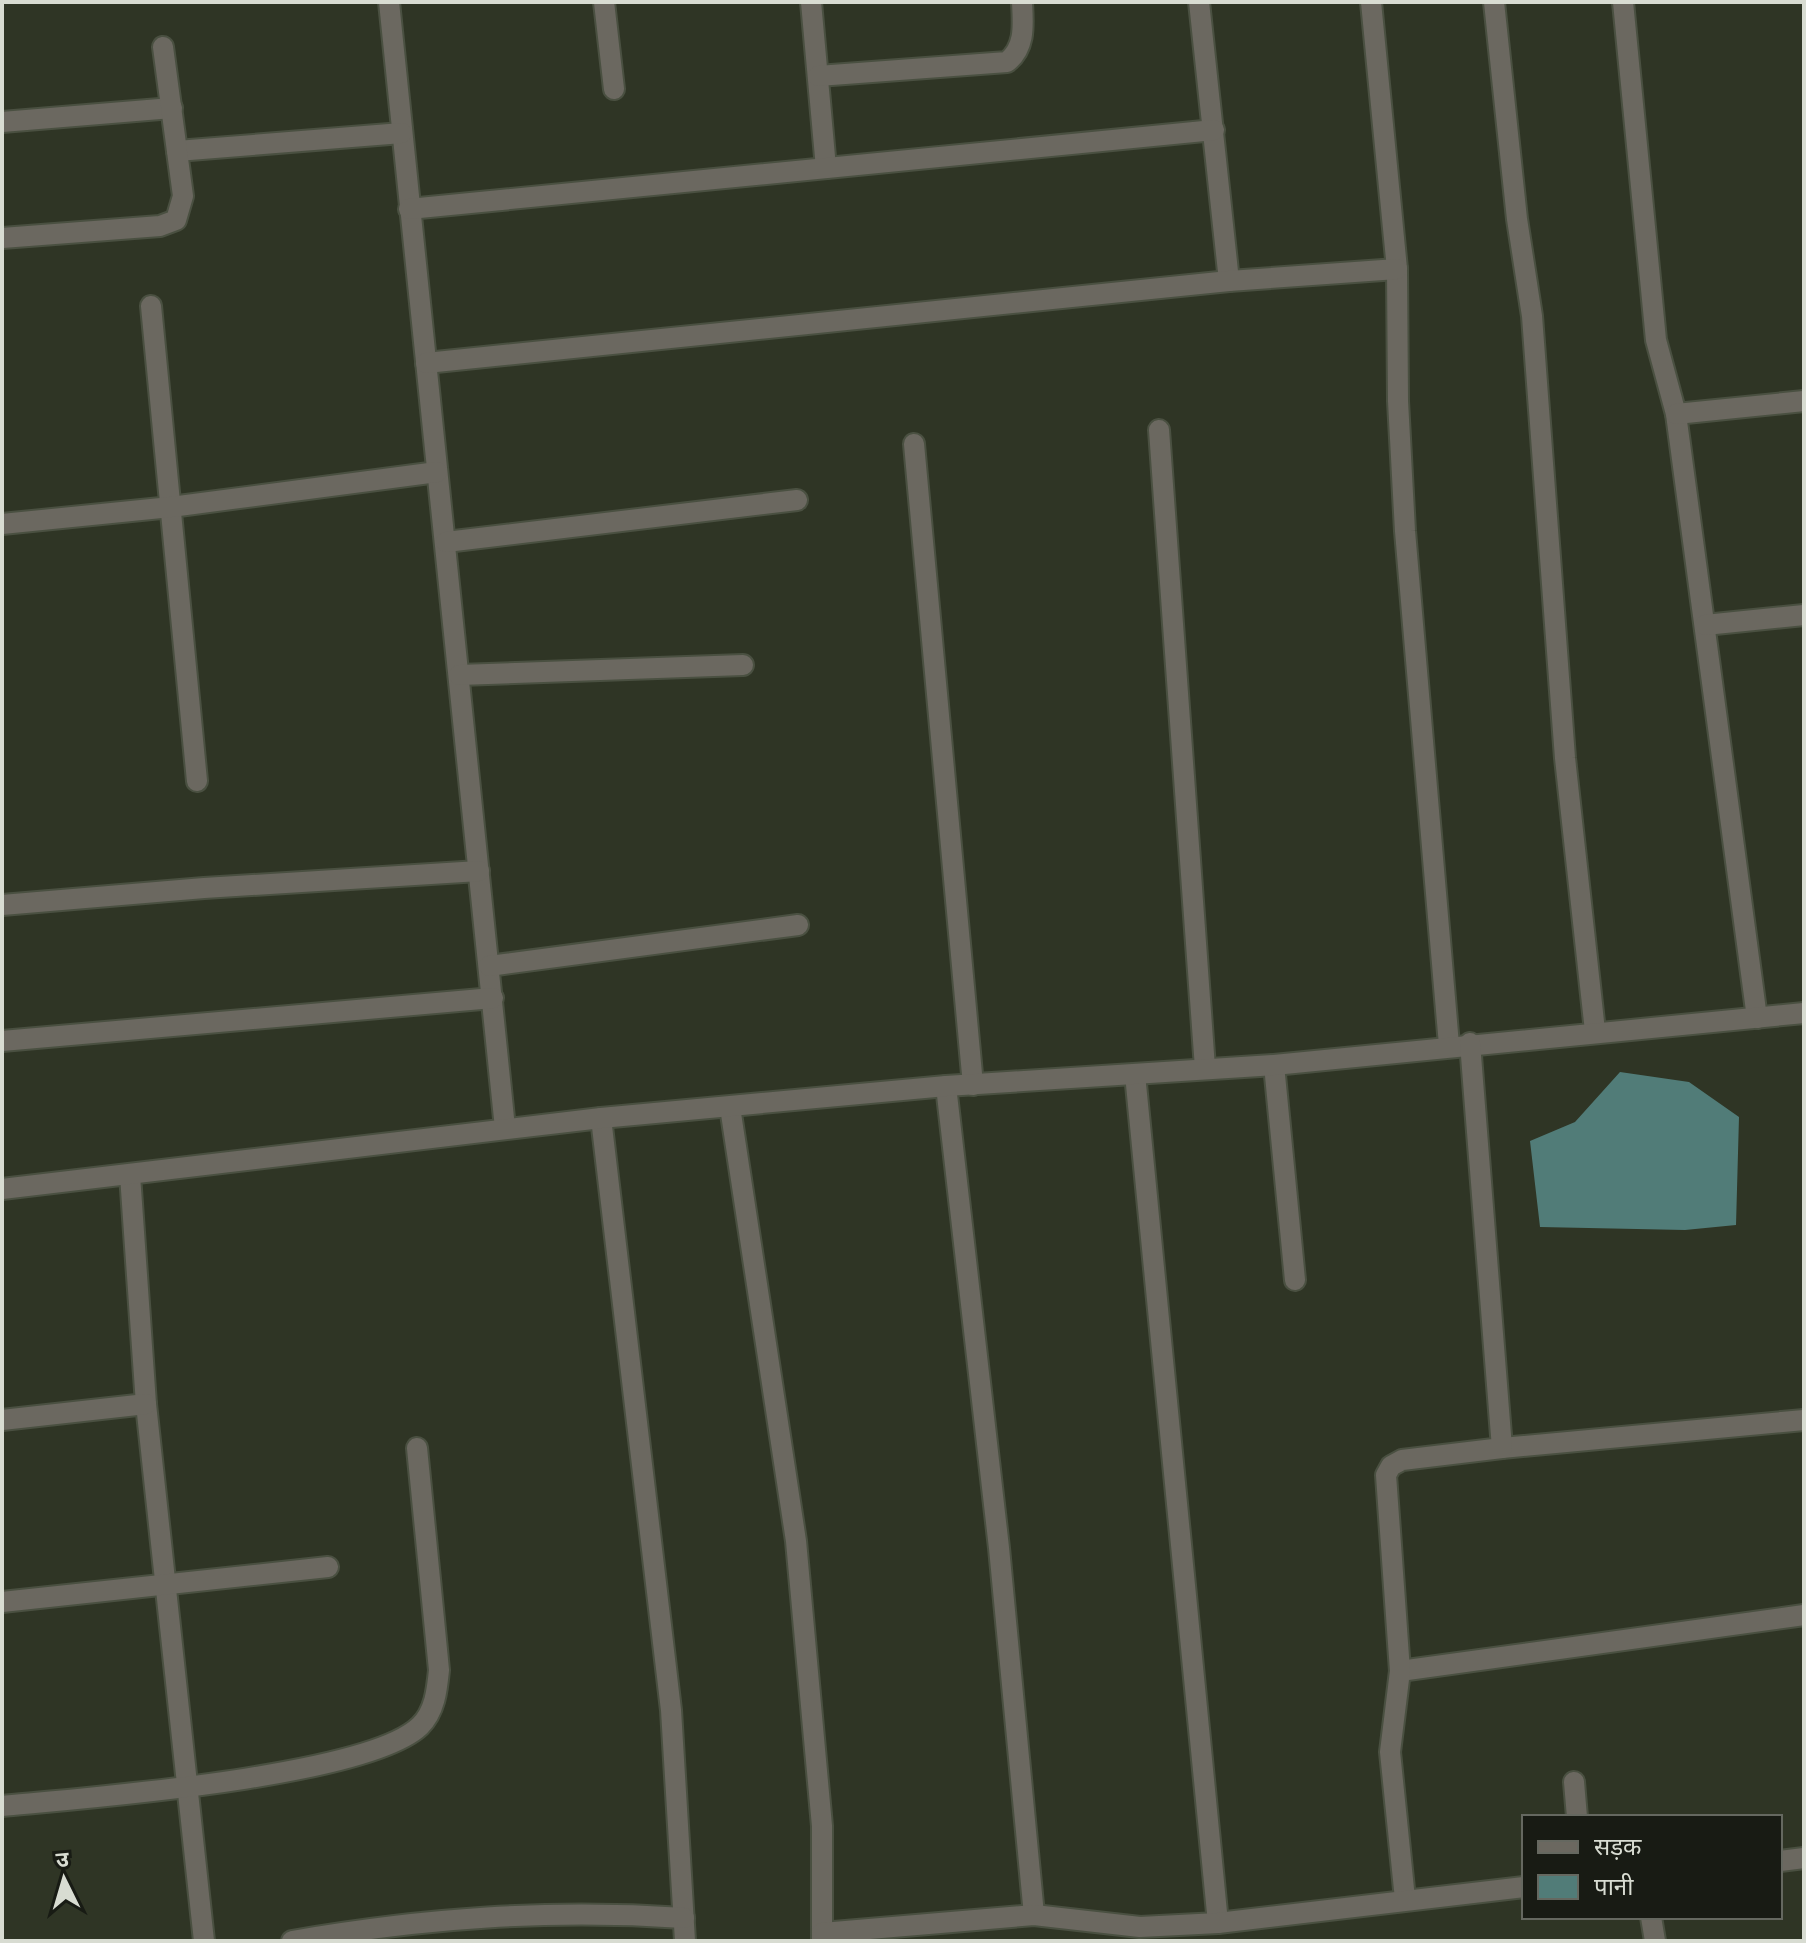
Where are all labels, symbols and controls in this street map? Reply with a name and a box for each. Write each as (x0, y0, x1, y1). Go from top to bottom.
legend (1522, 1815, 1782, 1919)
text: सड़क (1594, 1832, 1642, 1861)
north arrow (24, 1839, 104, 1919)
text: उ (55, 1845, 71, 1873)
text: पानी (1594, 1872, 1634, 1901)

